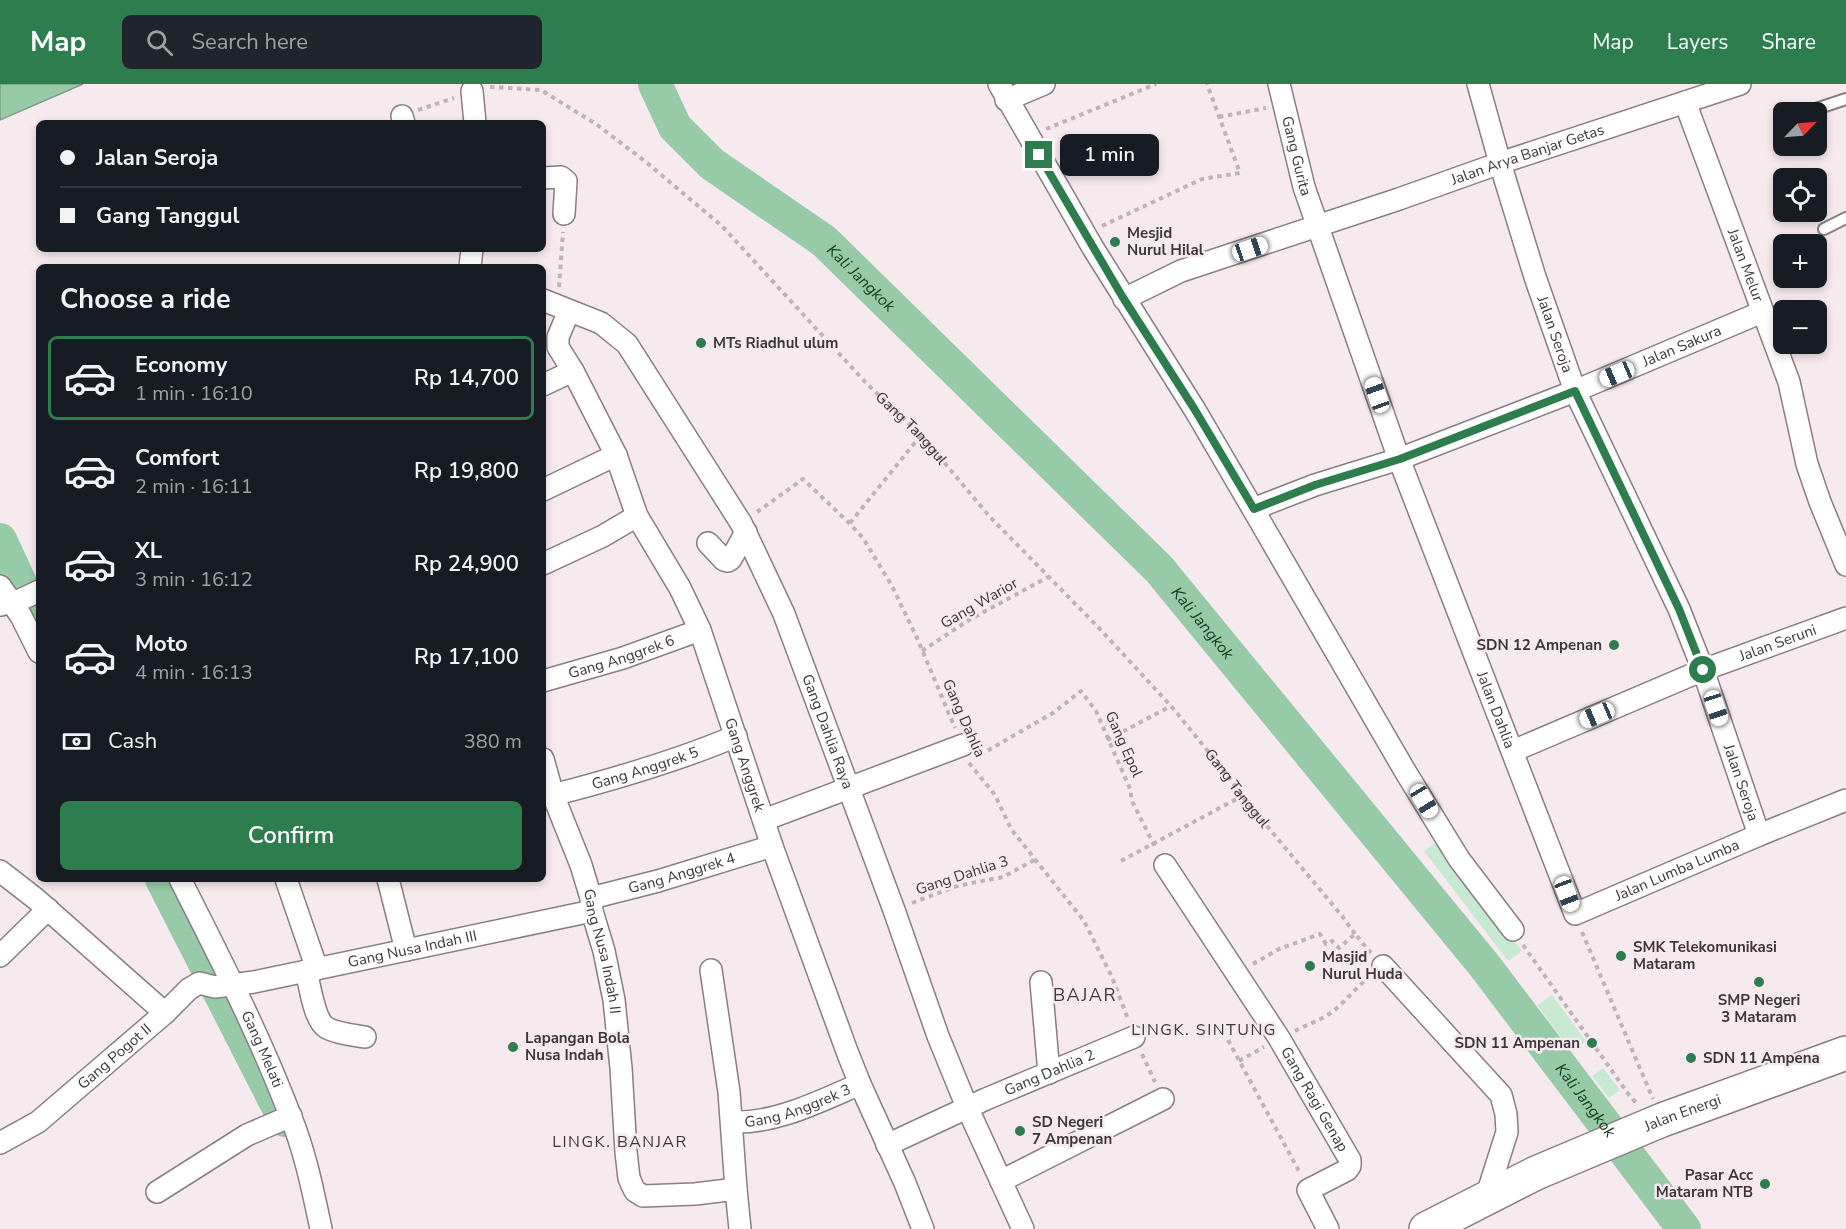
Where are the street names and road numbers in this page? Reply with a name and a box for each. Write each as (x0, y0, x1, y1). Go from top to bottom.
street label: Gang Gurita (1277, 114, 1316, 199)
street label: Jalan Arya Banjar Getas (1447, 119, 1607, 190)
street label: Jalan Melur (1723, 225, 1769, 305)
street label: Jalan Seroja (1532, 292, 1578, 375)
street label: Jalan Sakura (1638, 320, 1724, 372)
street label: Gang Tanggul (871, 387, 952, 469)
street label: Gang Warior (937, 572, 1022, 633)
street label: Jalan Seruni (1735, 620, 1819, 666)
street label: Gang Anggrek 6 (566, 630, 677, 683)
street label: Jalan Dahlia (1472, 667, 1520, 751)
street label: Gang Dahlia Raya (797, 671, 858, 792)
street label: Gang Dahlia (938, 676, 990, 760)
street label: Gang Epol (1101, 708, 1148, 781)
street label: Gang Anggrek (720, 715, 770, 815)
street label: Jalan Seroja (1719, 741, 1764, 824)
street label: Gang Anggrek 5 (590, 742, 701, 794)
street label: Gang Tanggul (1200, 745, 1275, 832)
street label: Jalan Lumba Lumba (1611, 835, 1742, 906)
street label: Gang Anggrek 4 (626, 848, 738, 898)
street label: Gang Dahlia 3 (913, 851, 1011, 899)
street label: Gang Nusa Indah II (579, 886, 625, 1015)
street label: Gang Nusa Indah III (346, 925, 479, 972)
street label: Gang Melati (237, 1007, 288, 1090)
street label: Gang Pogot II (73, 1019, 156, 1094)
street label: Gang Ragi Genap (1276, 1043, 1353, 1156)
street label: Gang Dahlia 2 (1001, 1045, 1098, 1100)
street label: Gang Anggrek 3 (744, 1079, 854, 1132)
street label: Jalan Energi (1640, 1089, 1724, 1137)

